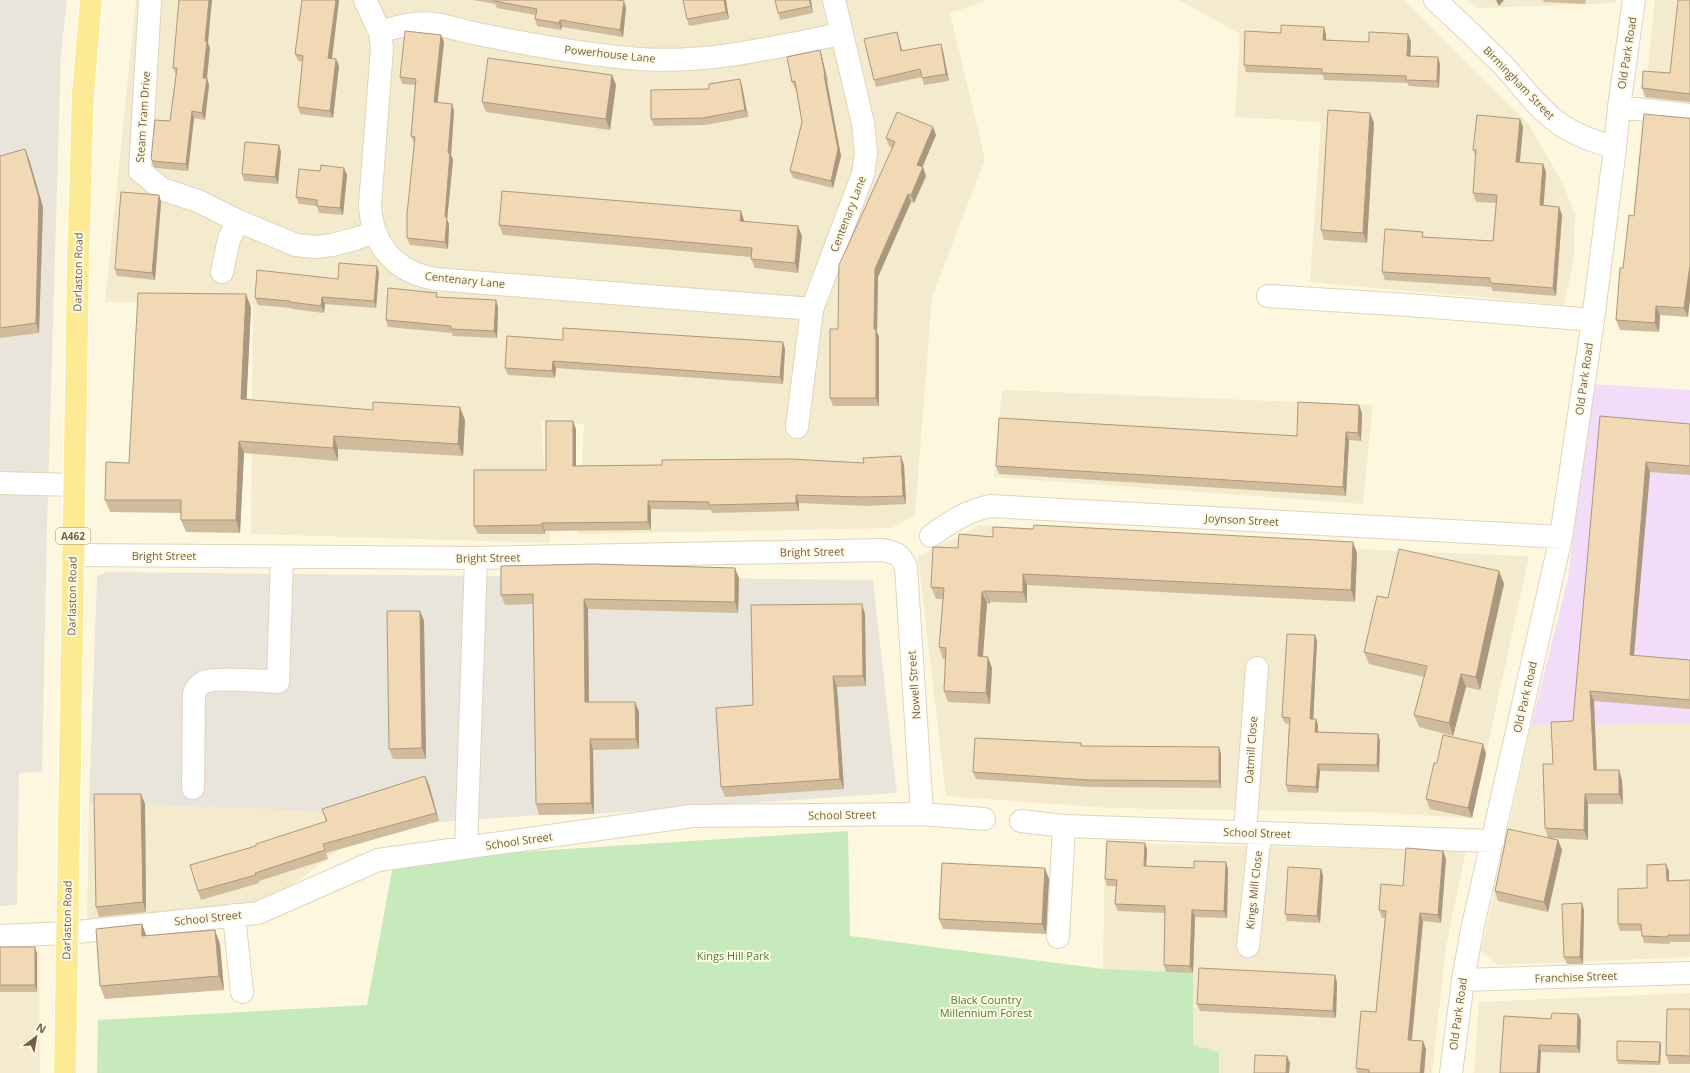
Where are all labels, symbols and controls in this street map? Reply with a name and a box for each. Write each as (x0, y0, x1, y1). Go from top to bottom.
street label: Old Park Road (1613, 16, 1640, 90)
street label: Powerhouse Lane (564, 41, 656, 66)
street label: Birmingham Street (1480, 43, 1558, 123)
street label: Steam Tram Drive (132, 71, 153, 163)
street label: Centenary Lane (826, 174, 869, 254)
street label: Darlaston Road (69, 232, 86, 312)
street label: Centenary Lane (424, 268, 506, 291)
street label: Old Park Road (1571, 342, 1596, 416)
street label: Joynson Street (1204, 510, 1279, 529)
road number: A462 (56, 528, 90, 544)
street label: Bright Street (780, 543, 844, 560)
street label: Bright Street (132, 548, 196, 563)
street label: Bright Street (456, 549, 520, 566)
street label: Darlaston Road (63, 556, 80, 636)
street label: Nowell Street (904, 650, 923, 720)
street label: Old Park Road (1509, 660, 1540, 734)
street label: Oatmill Close (1241, 716, 1260, 784)
street label: School Street (808, 806, 876, 823)
street label: School Street (1223, 824, 1291, 841)
street label: School Street (484, 828, 554, 853)
street label: Kings Mill Close (1242, 850, 1265, 930)
street label: Darlaston Road (58, 880, 75, 960)
street label: School Street (174, 907, 242, 928)
park label: Kings Hill Park (697, 948, 770, 963)
street label: Franchise Street (1534, 968, 1618, 985)
street label: Old Park Road (1445, 977, 1470, 1051)
park label: Black Country Millennium Forest (940, 992, 1032, 1020)
north arrow (16, 1017, 56, 1057)
text: N (34, 1019, 49, 1037)

